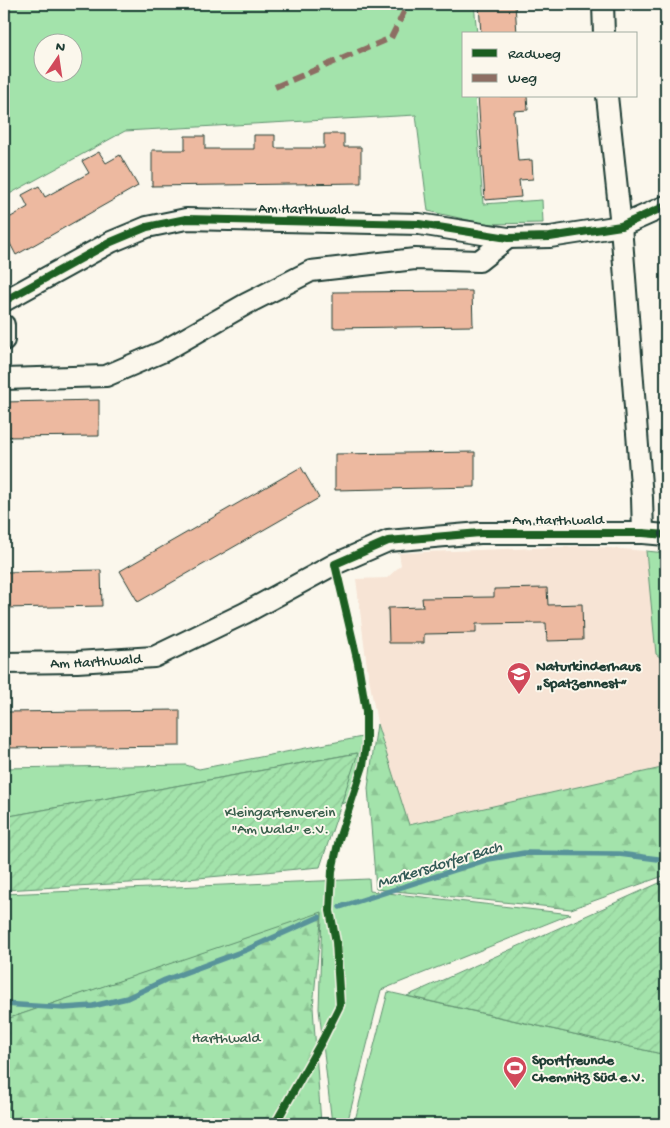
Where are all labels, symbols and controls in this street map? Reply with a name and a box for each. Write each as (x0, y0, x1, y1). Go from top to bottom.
north arrow (32, 32, 82, 82)
legend (462, 32, 638, 98)
text: N (54, 38, 67, 57)
text: Radweg (508, 46, 561, 64)
text: Weg (508, 70, 537, 88)
street label: Am Harthwald (258, 200, 351, 220)
street label: Am Harthwald (512, 512, 605, 530)
street label: Am Harthwald (50, 651, 144, 673)
place label: Naturkinderhaus „Spatzennest“ (536, 658, 642, 693)
school or university icon: Naturkinderhaus „Spatzennest“ (506, 661, 532, 695)
park label: Kleingartenverein "Am Wald" e.V. (225, 804, 335, 839)
water label: Markersdorfer Bach (375, 838, 505, 894)
park label: Harthwald (192, 1030, 261, 1048)
place label: Sportfreunde Chemnitz Süd e.V. (531, 1052, 645, 1087)
sports icon: Sportfreunde Chemnitz Süd e.V. (502, 1055, 528, 1089)

